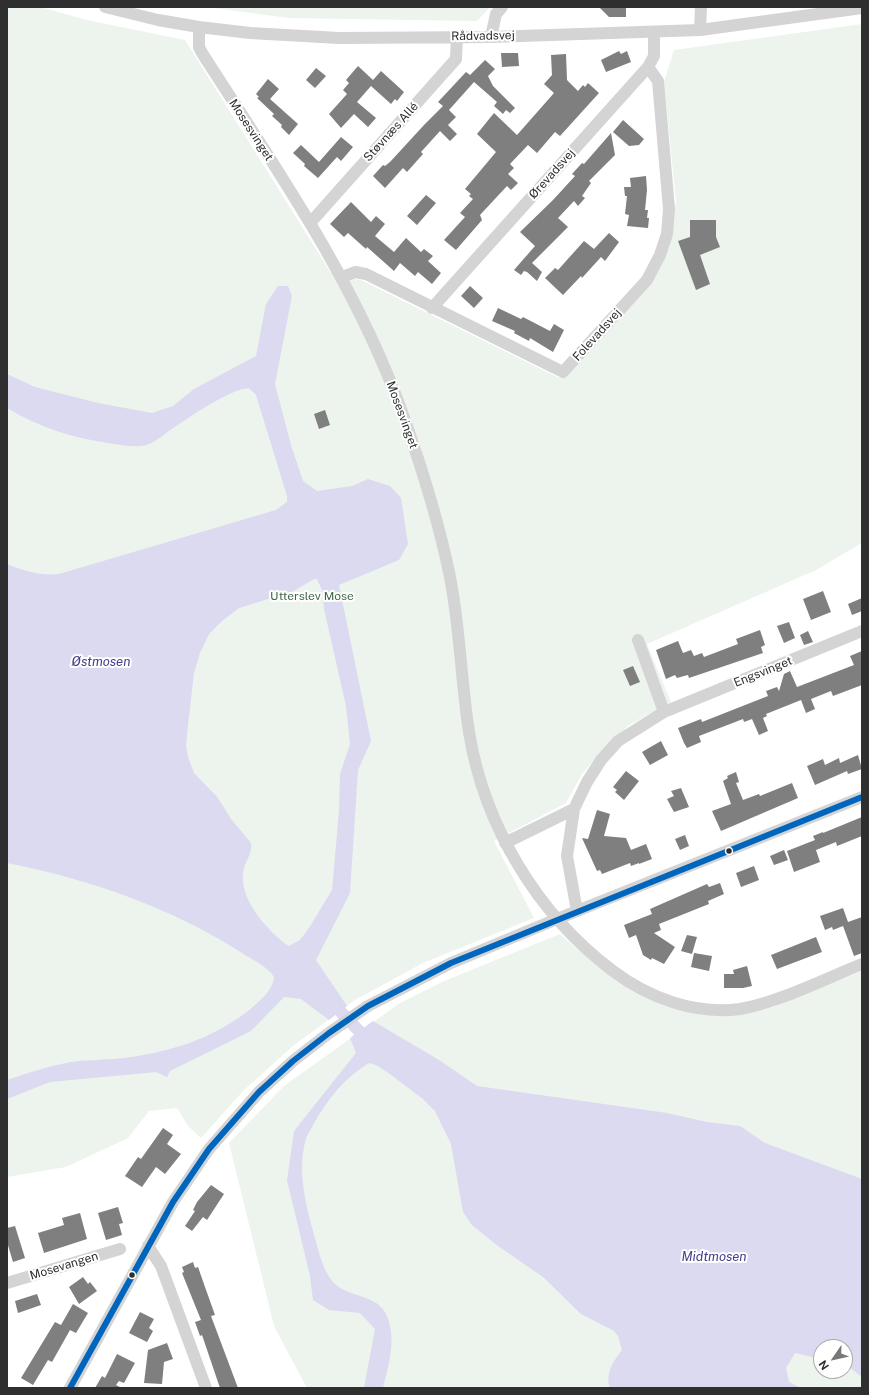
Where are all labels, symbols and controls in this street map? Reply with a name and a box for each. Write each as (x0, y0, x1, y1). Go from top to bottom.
street label: Rådvadsvej (451, 28, 515, 44)
street label: Mosesvinget (226, 96, 276, 164)
street label: Støvnæs Allé (361, 99, 421, 165)
street label: Ørevadsvej (526, 146, 578, 202)
street label: Folevadsvej (570, 306, 624, 364)
street label: Mosesvinget (383, 379, 421, 451)
park label: Utterslev Mose (270, 589, 354, 603)
water label: Østmosen (72, 654, 130, 670)
street label: Engsvinget (732, 654, 794, 690)
unlabelled marker (724, 846, 734, 856)
street label: Mosevangen (28, 1249, 100, 1283)
water label: Midtmosen (681, 1249, 747, 1265)
unlabelled marker (127, 1270, 137, 1280)
north arrow (813, 1339, 853, 1379)
text: N (817, 1358, 831, 1372)

